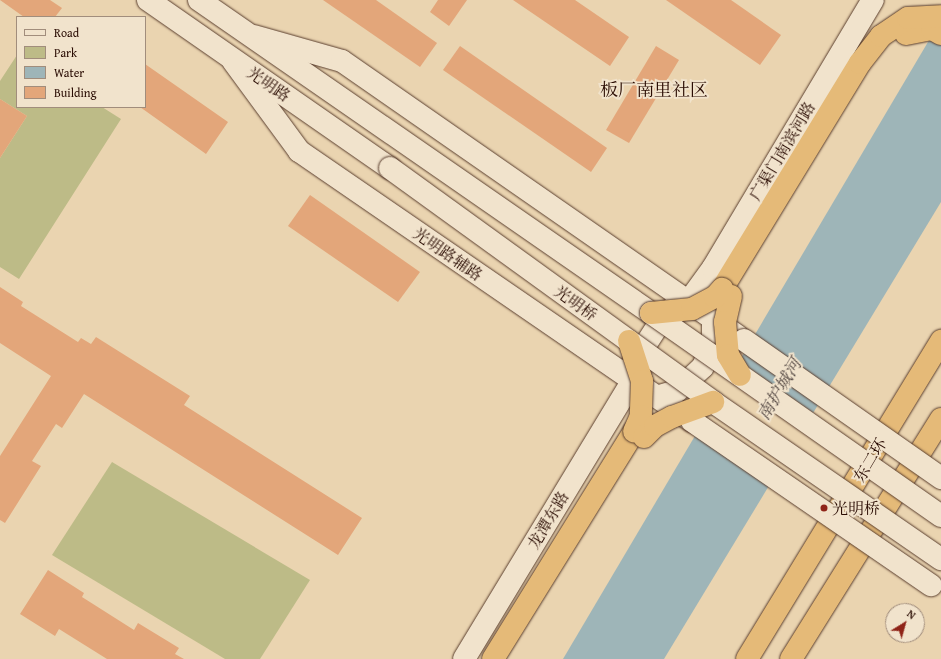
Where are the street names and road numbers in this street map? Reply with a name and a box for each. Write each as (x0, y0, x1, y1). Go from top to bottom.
street label: 光明路 (244, 62, 294, 106)
street label: 广渠门南滨河路 (745, 98, 819, 204)
street label: 光明路辅路 (410, 223, 486, 285)
street label: 光明桥 (551, 281, 601, 325)
street label: 东二环 (849, 434, 891, 486)
street label: 龙潭东路 (523, 488, 573, 552)

